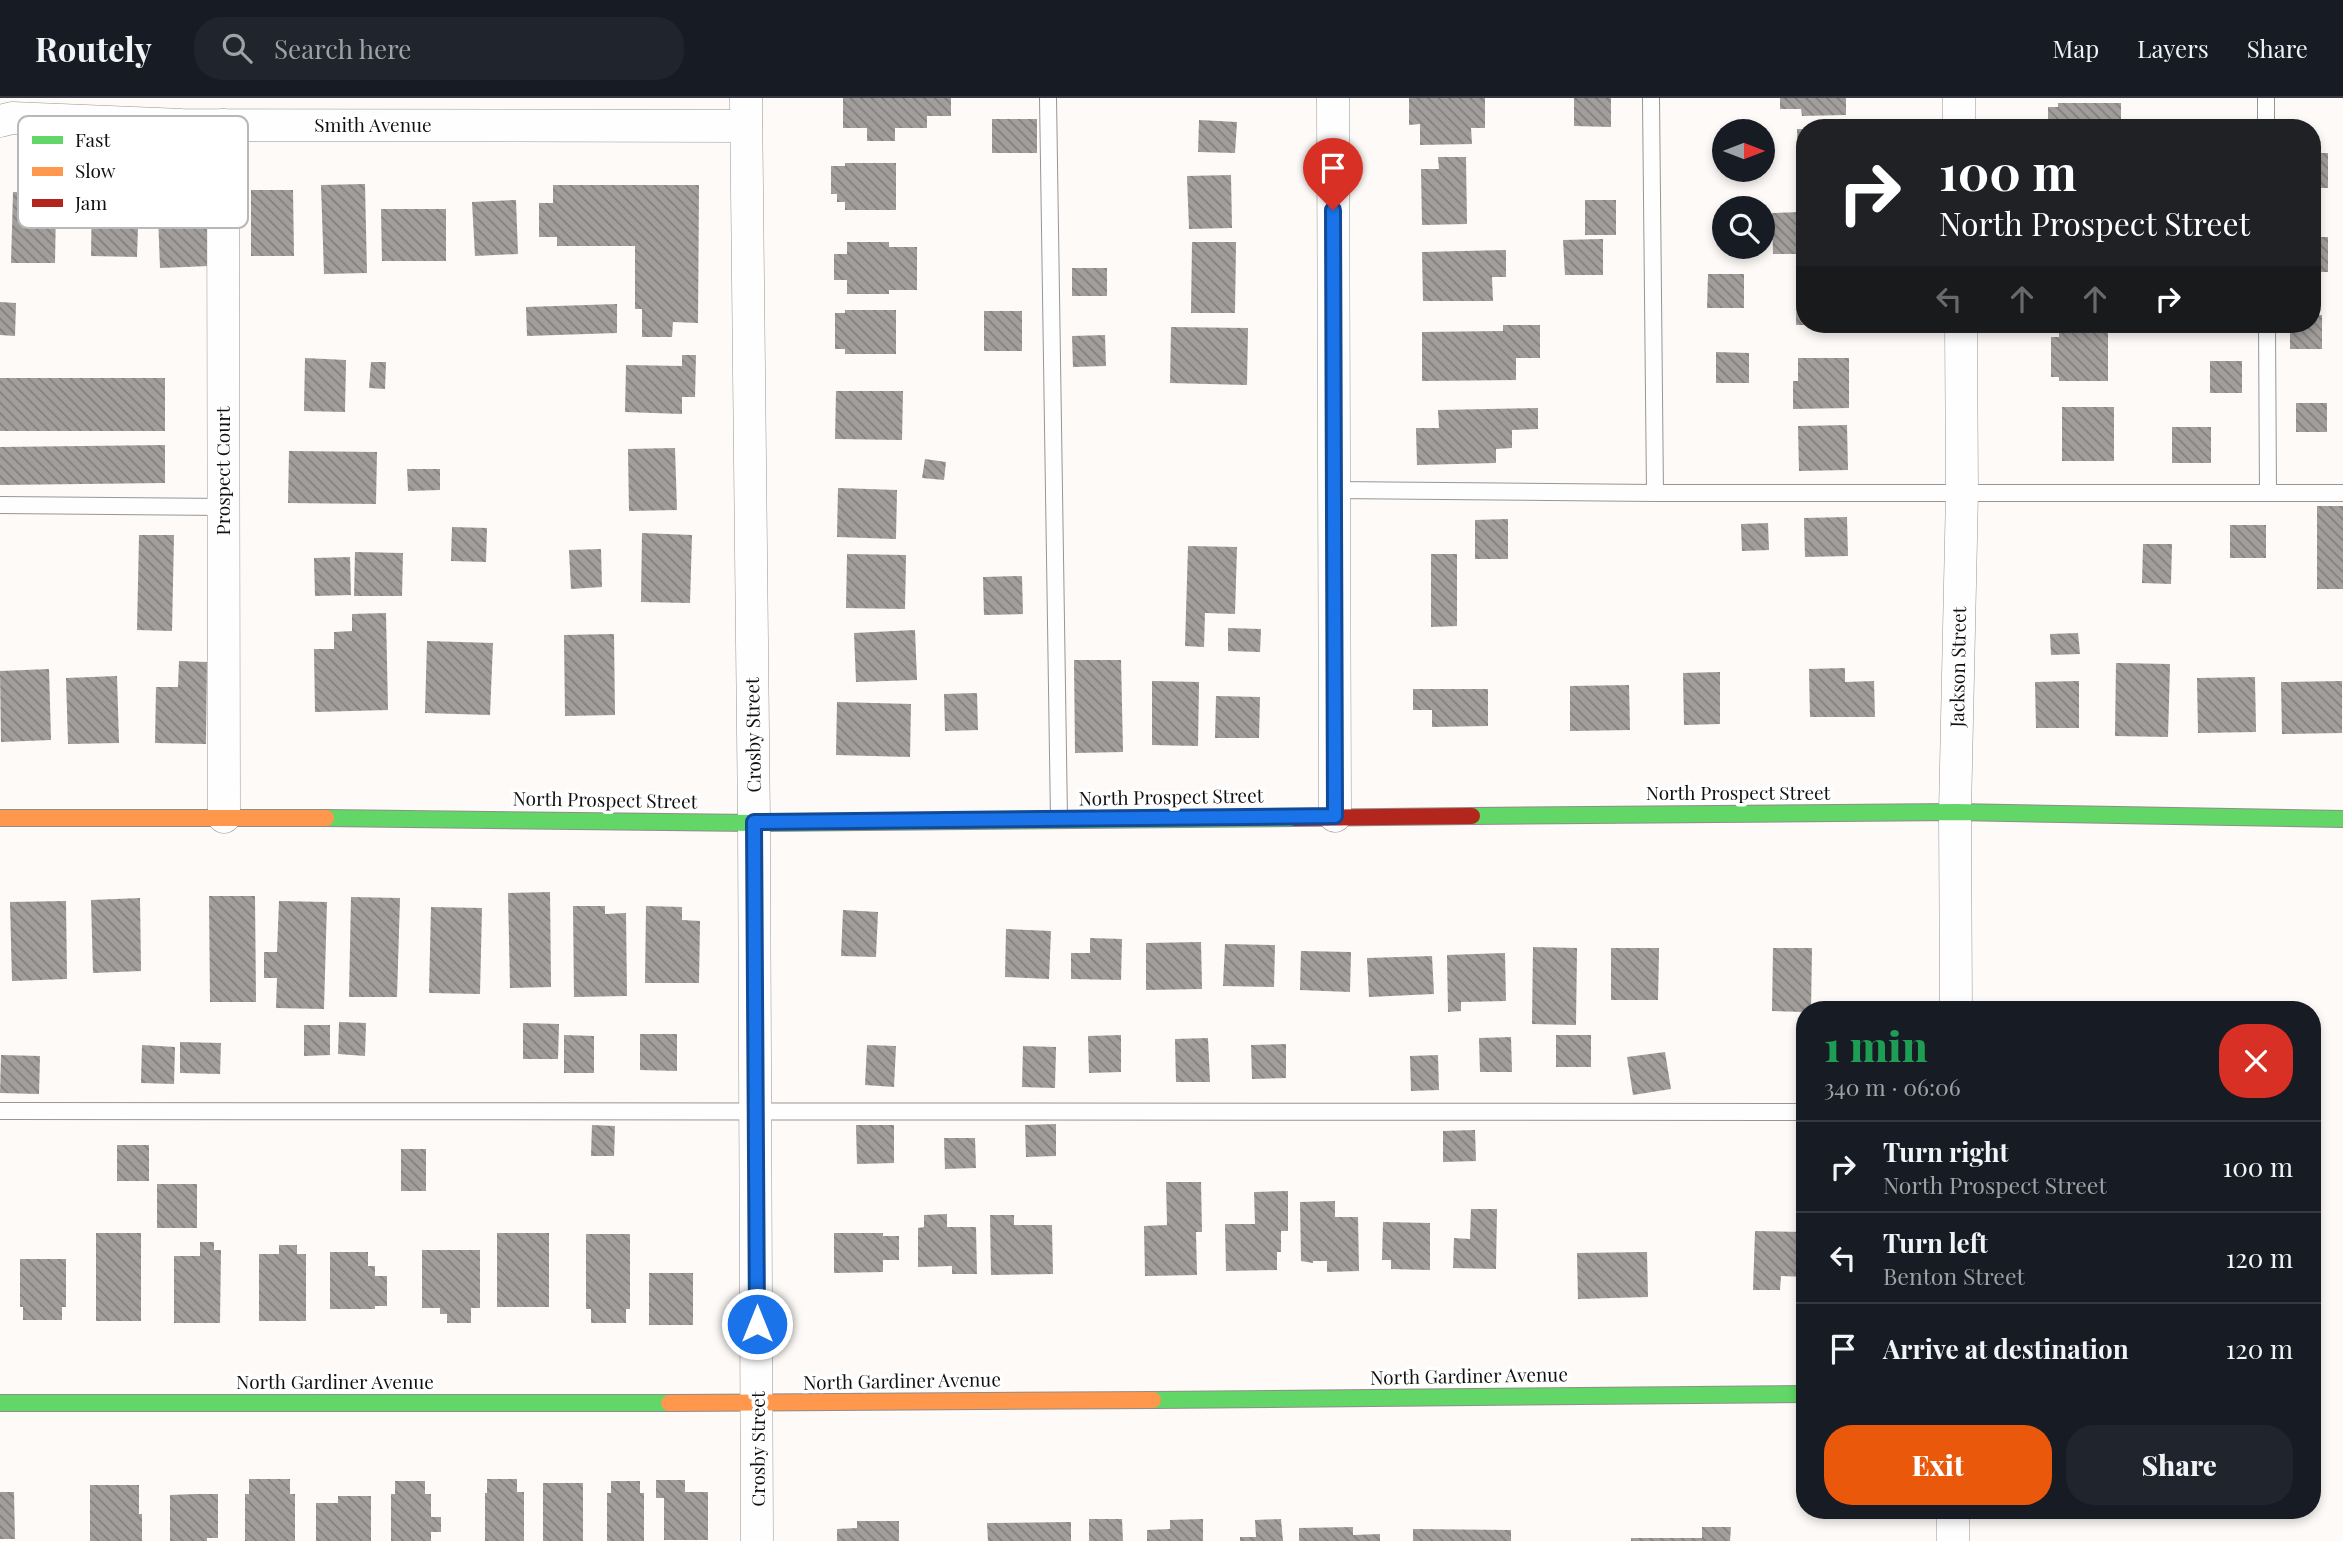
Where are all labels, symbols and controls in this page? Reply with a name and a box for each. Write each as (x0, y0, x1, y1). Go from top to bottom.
search box (194, 17, 684, 80)
text: Routely (35, 26, 152, 70)
icon: search (218, 29, 256, 67)
text: Search here (274, 31, 411, 66)
text: Map (2053, 32, 2099, 64)
text: Layers (2137, 32, 2209, 64)
text: Share (2247, 32, 2308, 64)
street label: Smith Avenue (314, 111, 432, 137)
legend (18, 116, 248, 228)
north arrow (1712, 119, 1774, 182)
map controls (1712, 119, 1775, 259)
text: Fast (75, 126, 111, 152)
pin (1303, 138, 1363, 210)
text: 100 m (1939, 138, 2077, 203)
icon: right (1824, 147, 1915, 238)
icon: arrive (1314, 149, 1352, 187)
text: Slow (75, 157, 116, 183)
text: Jam (74, 189, 107, 215)
button: search (1712, 196, 1775, 259)
text: North Prospect Street (1939, 201, 2250, 244)
icon: left (1930, 280, 1968, 318)
icon: ahead (2003, 280, 2041, 318)
icon: ahead (2076, 280, 2114, 318)
icon: right (2149, 280, 2187, 318)
street label: Prospect Court (209, 406, 235, 535)
street label: Jackson Street (1943, 606, 1971, 729)
street label: Crosby Street (738, 677, 766, 793)
street label: North Prospect Street (1646, 779, 1831, 805)
street label: North Prospect Street (1078, 781, 1264, 811)
street label: North Prospect Street (512, 784, 698, 814)
text: 1 min (1824, 1017, 1928, 1073)
button: close (2219, 1024, 2293, 1098)
text: 340 m · 06:06 (1824, 1071, 1961, 1102)
text: Turn right (1883, 1134, 2009, 1169)
icon: right (1824, 1148, 1862, 1186)
text: 100 m (2223, 1149, 2293, 1184)
text: North Prospect Street (1883, 1169, 2107, 1200)
text: Turn left (1883, 1225, 1988, 1260)
icon: left (1824, 1239, 1862, 1277)
text: 120 m (2226, 1240, 2293, 1275)
text: Benton Street (1883, 1260, 2025, 1291)
position arrow (720, 1287, 794, 1361)
icon: arrive (1824, 1330, 1862, 1368)
text: Arrive at destination (1883, 1331, 2129, 1366)
text: 120 m (2226, 1331, 2293, 1366)
street label: North Gardiner Avenue (1370, 1360, 1568, 1390)
street label: North Gardiner Avenue (803, 1365, 1001, 1395)
street label: North Gardiner Avenue (236, 1368, 434, 1394)
street label: Crosby Street (744, 1391, 770, 1507)
button: Exit (1824, 1425, 2052, 1505)
button: Share (2066, 1425, 2293, 1505)

